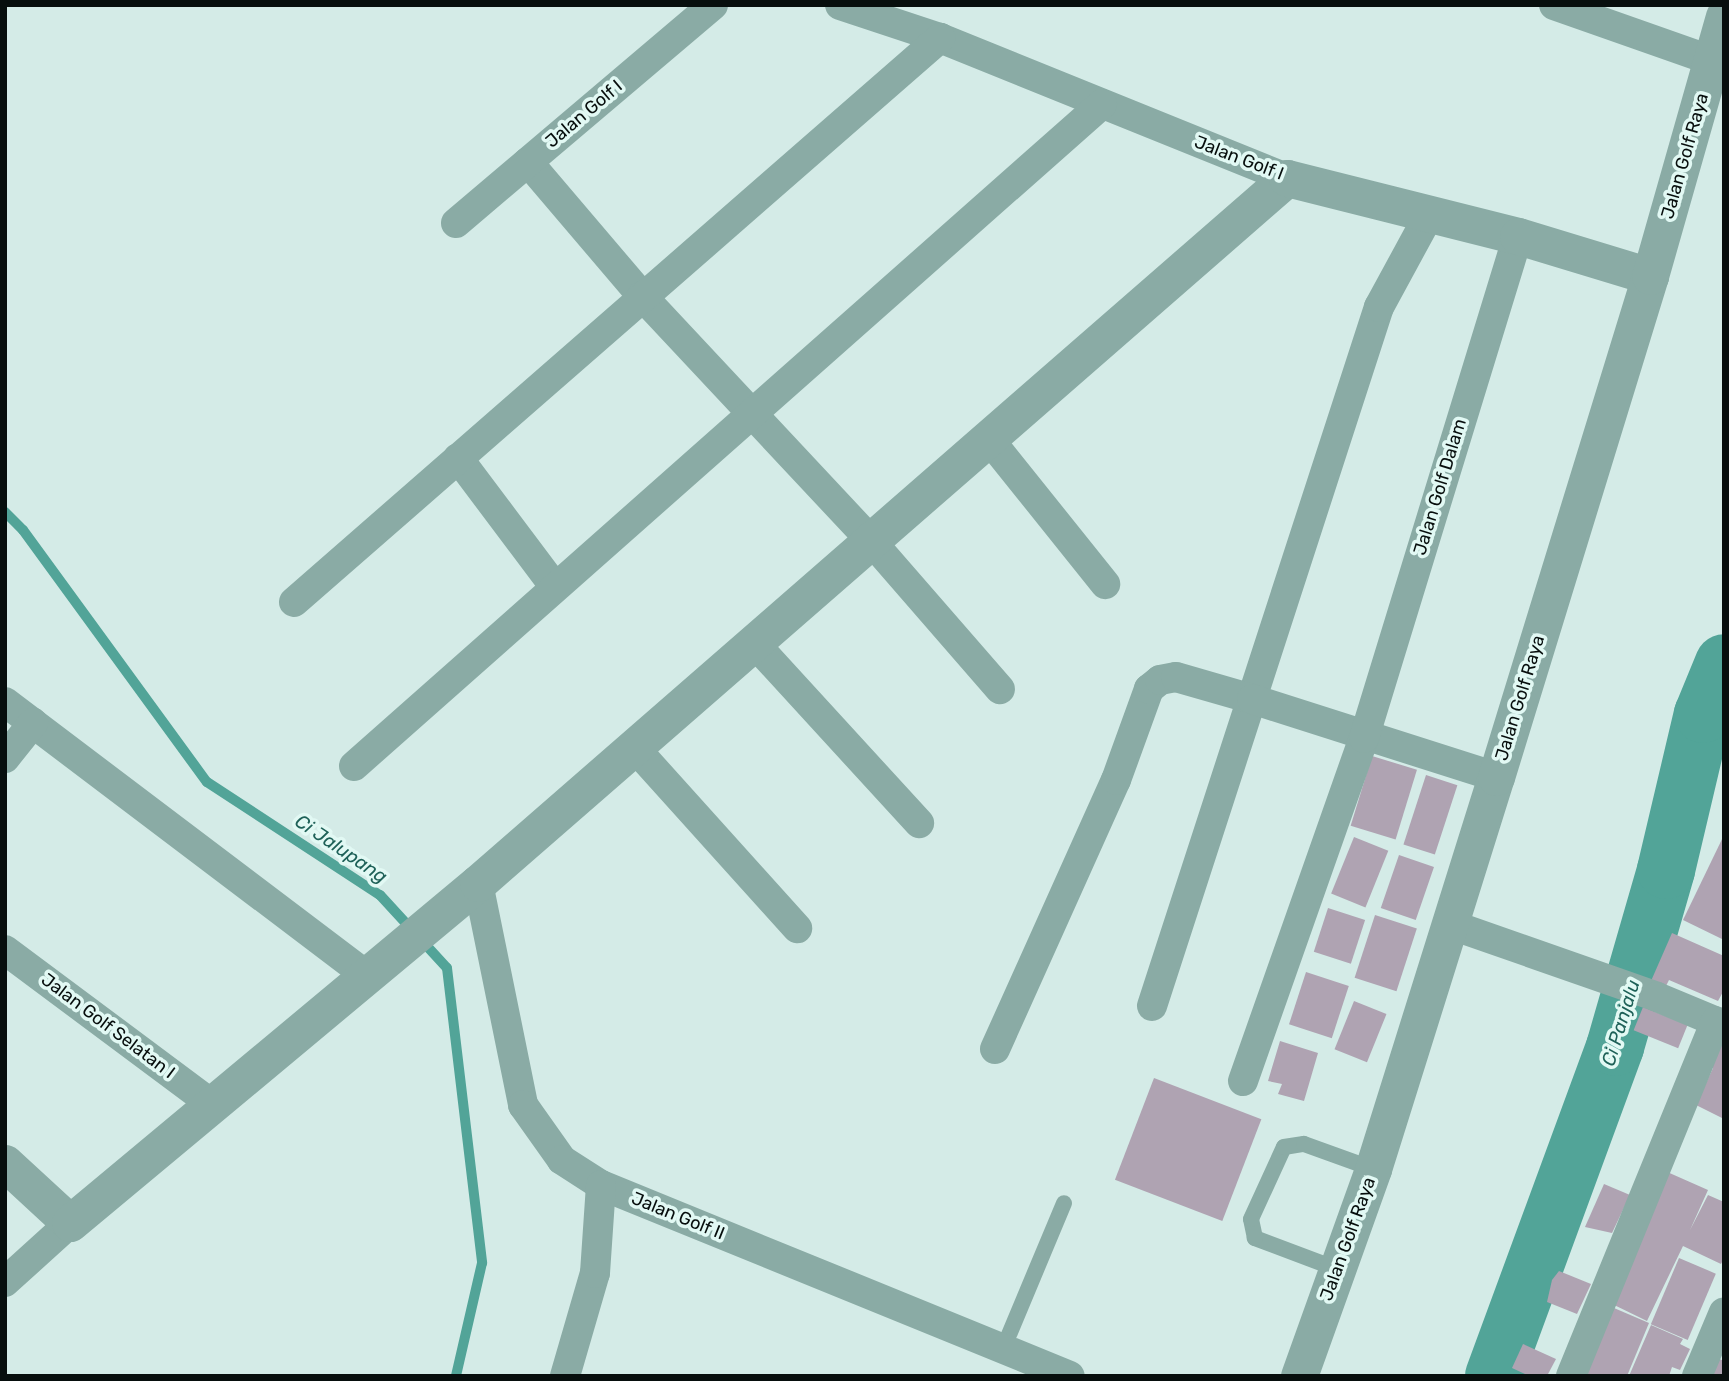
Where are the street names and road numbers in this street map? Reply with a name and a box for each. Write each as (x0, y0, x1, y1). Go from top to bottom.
street label: Jalan Golf I (541, 75, 627, 153)
street label: Jalan Golf Raya (1657, 90, 1713, 222)
street label: Jalan Golf I (1191, 131, 1287, 185)
street label: Jalan Golf Dalam (1409, 416, 1471, 558)
street label: Jalan Golf Raya (1491, 633, 1549, 763)
street label: Jalan Golf Selatan I (37, 969, 179, 1083)
street label: Jalan Golf Raya (1316, 1174, 1380, 1304)
street label: Jalan Golf II (628, 1187, 728, 1245)

